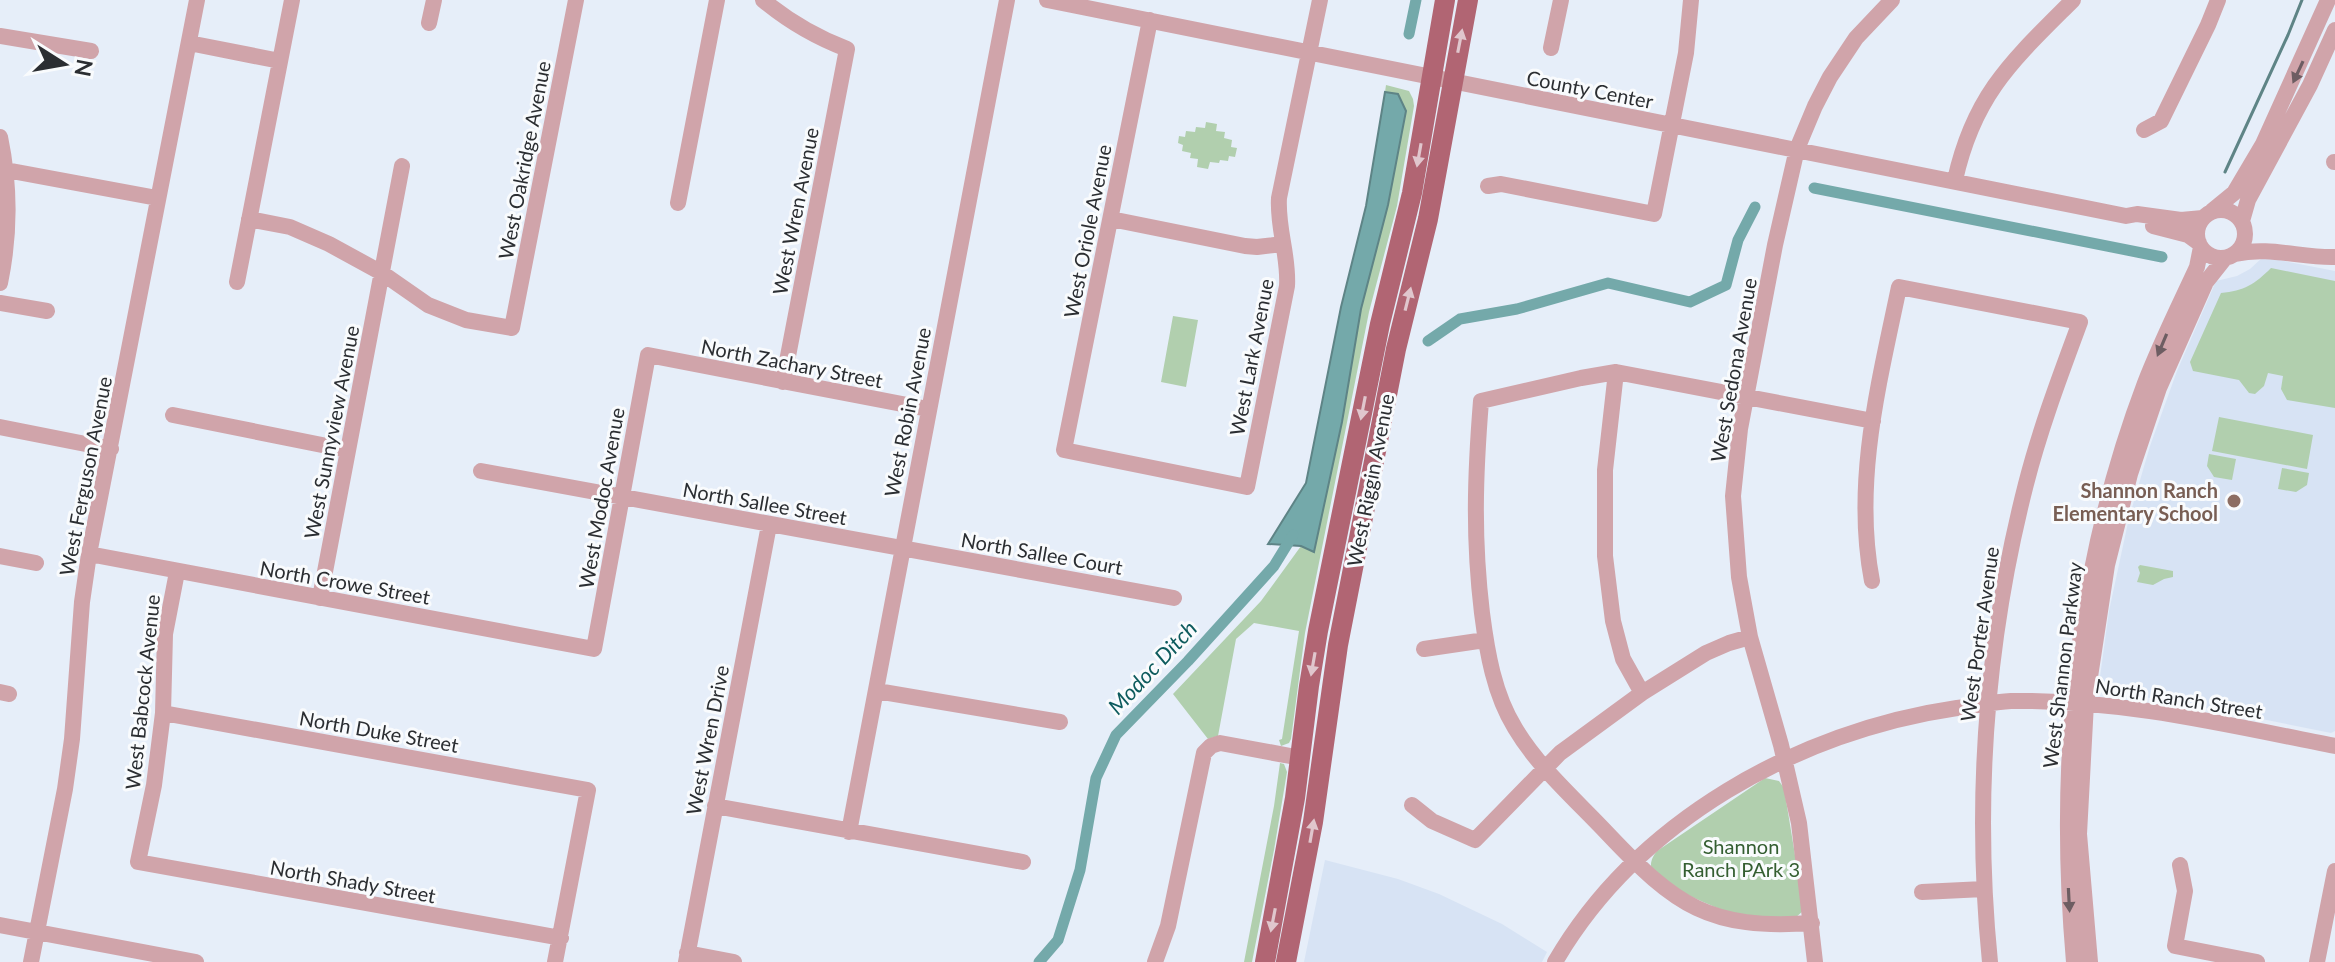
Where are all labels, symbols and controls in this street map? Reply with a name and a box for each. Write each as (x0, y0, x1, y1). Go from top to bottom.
north arrow (24, 24, 104, 104)
one-way arrow (1454, 28, 1467, 53)
text: N (69, 57, 99, 79)
street label: West Oakridge Avenue (493, 59, 555, 261)
one-way arrow (2291, 60, 2304, 83)
street label: County Center (1525, 65, 1656, 113)
street label: West Wren Avenue (767, 125, 823, 297)
street label: West Oriole Avenue (1058, 142, 1116, 320)
one-way arrow (1412, 142, 1424, 167)
street label: West Lark Avenue (1224, 276, 1278, 438)
street label: West Sedona Avenue (1705, 276, 1761, 464)
one-way arrow (1402, 287, 1415, 312)
street label: West Sunnyview Avenue (299, 323, 363, 541)
street label: West Robin Avenue (879, 325, 935, 499)
one-way arrow (2155, 333, 2168, 357)
street label: North Zachary Street (699, 334, 885, 392)
street label: West Ferguson Avenue (54, 374, 116, 578)
street label: West Riggin Avenue (1341, 391, 1399, 569)
one-way arrow (1356, 396, 1368, 421)
street label: West Modoc Avenue (573, 406, 629, 590)
street label: North Sallee Street (681, 477, 849, 529)
place label: Shannon Ranch Elementary School (2053, 478, 2218, 525)
marker: Shannon Ranch Elementary School (2225, 492, 2243, 510)
street label: North Sallee Court (959, 527, 1125, 579)
street label: West Porter Avenue (1955, 545, 2003, 723)
street label: North Crowe Street (258, 555, 432, 609)
street label: West Shannon Parkway (2037, 560, 2087, 769)
street label: West Babcock Avenue (120, 593, 164, 791)
water label: Modoc Ditch (1102, 615, 1202, 719)
one-way arrow (1306, 651, 1318, 676)
street label: West Wren Drive (681, 663, 733, 817)
street label: North Ranch Street (2094, 673, 2264, 723)
street label: North Duke Street (298, 705, 460, 757)
one-way arrow (1306, 818, 1318, 843)
park label: Shannon Ranch PArk 3 (1682, 834, 1800, 881)
street label: North Shady Street (268, 855, 438, 907)
one-way arrow (2063, 888, 2076, 913)
one-way arrow (1266, 908, 1278, 933)

